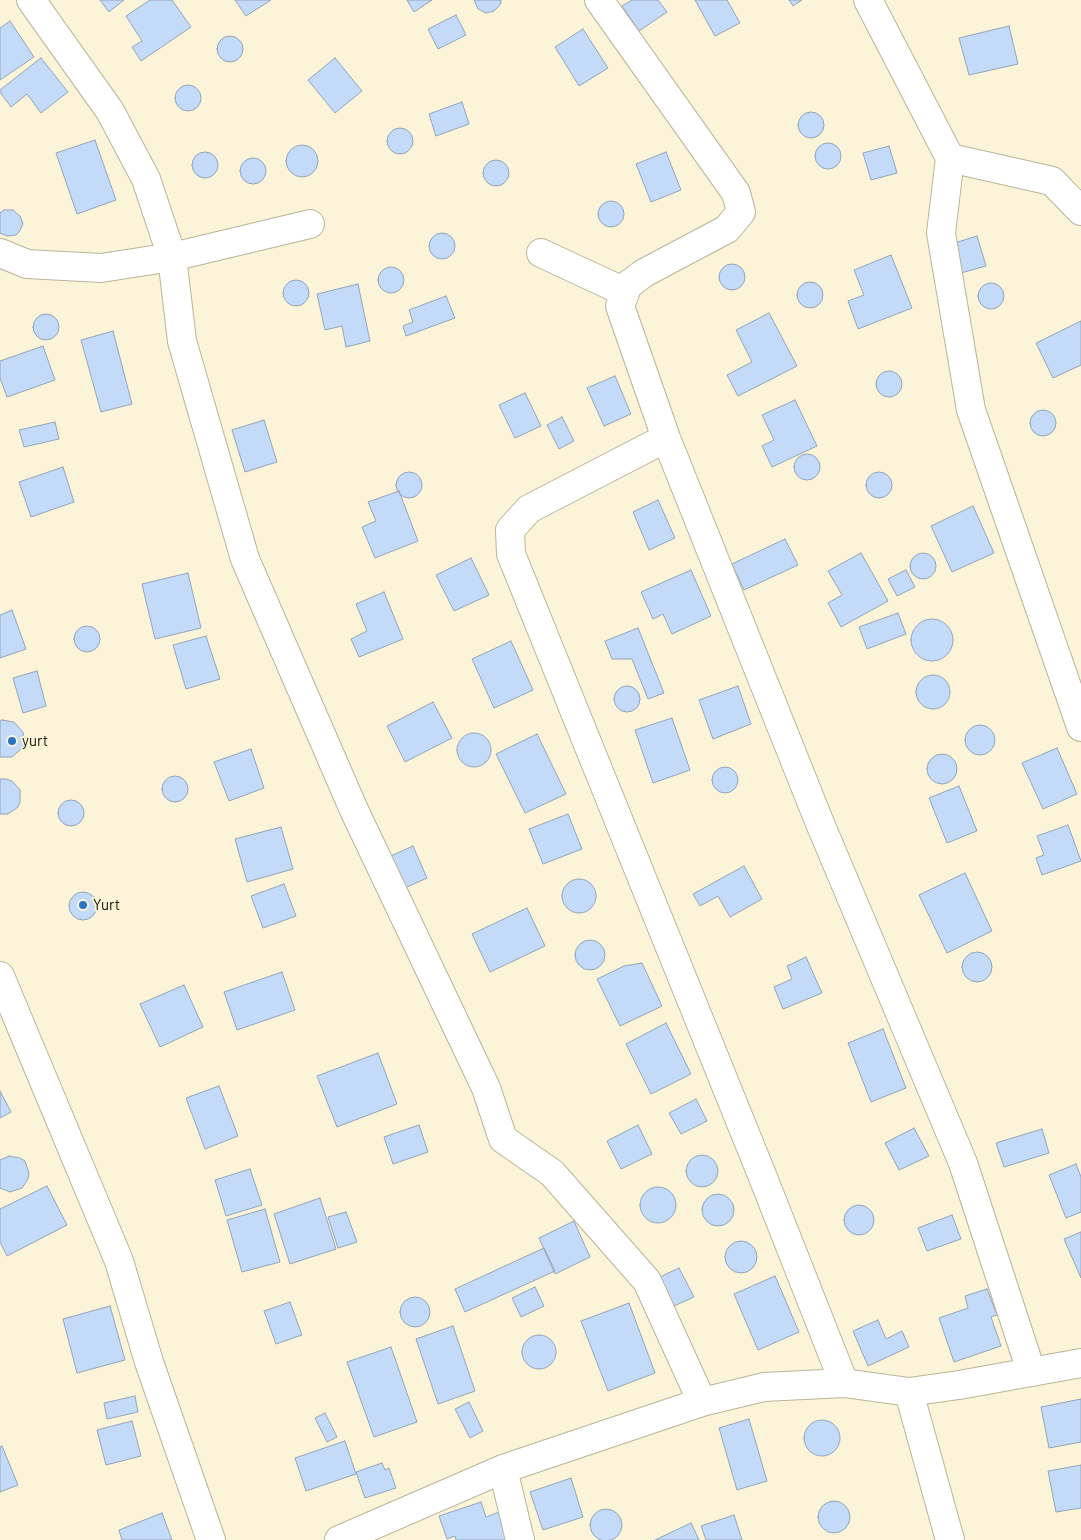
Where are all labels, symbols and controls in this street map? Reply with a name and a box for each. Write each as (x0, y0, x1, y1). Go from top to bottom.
place label: yurt (22, 732, 48, 750)
marker: yurt (6, 735, 18, 747)
place label: Yurt (93, 896, 120, 914)
marker: Yurt (77, 899, 89, 911)

